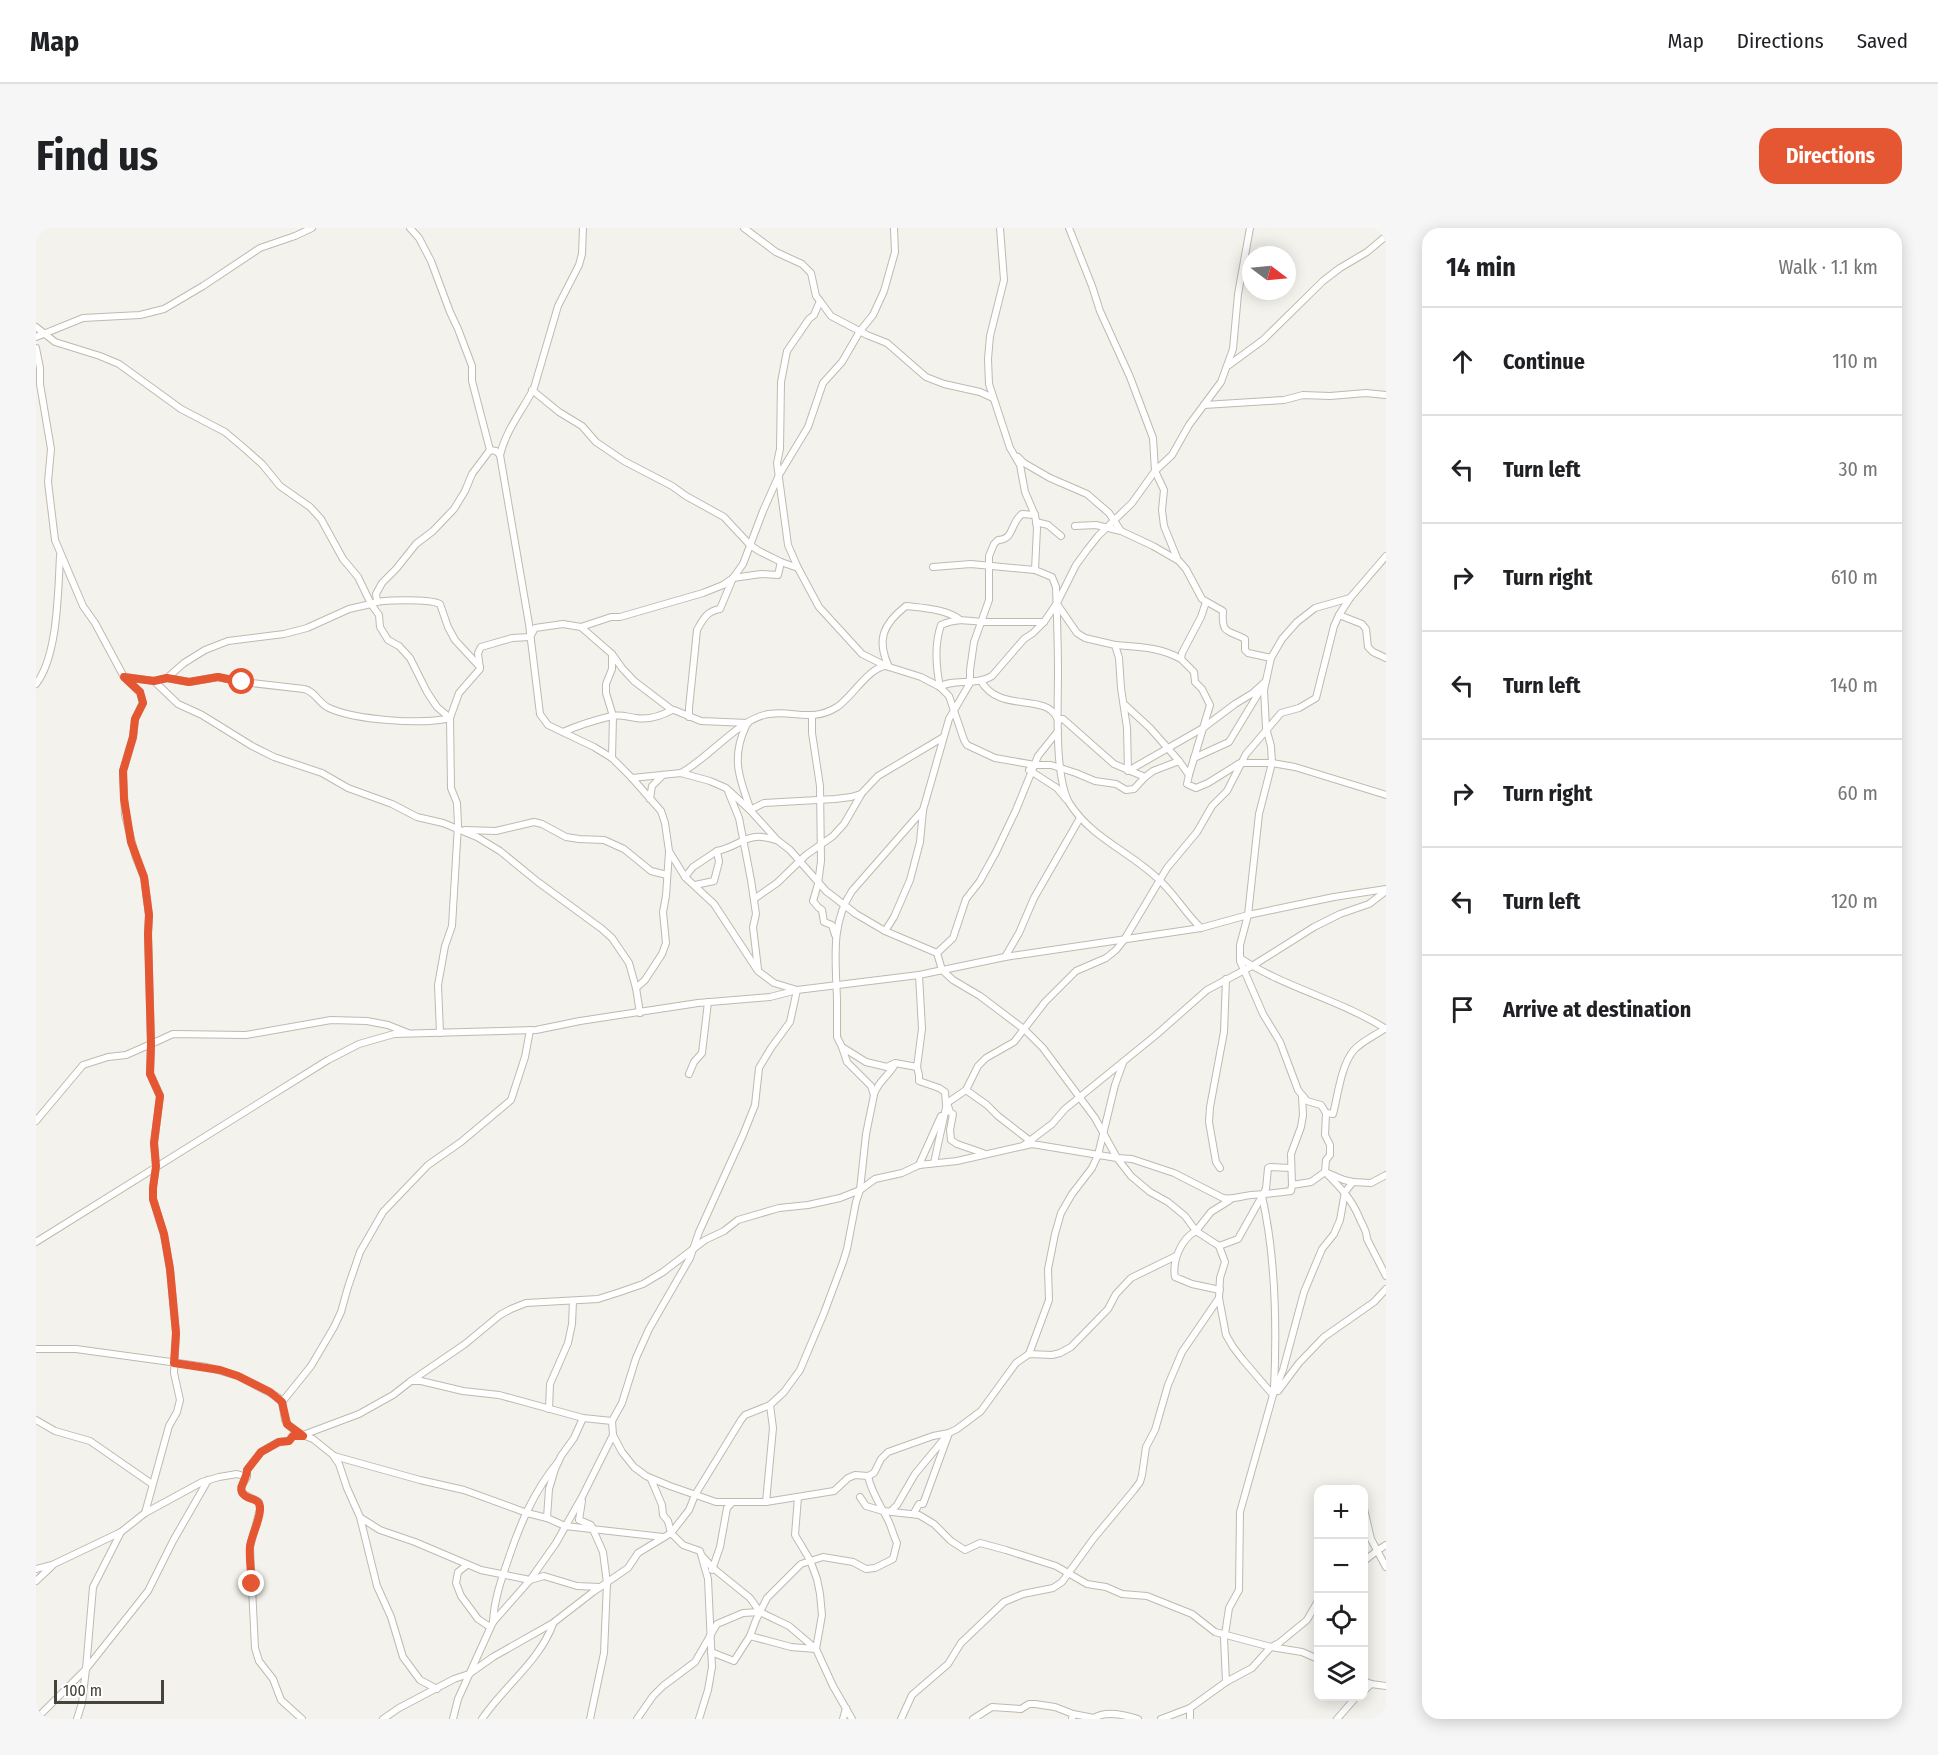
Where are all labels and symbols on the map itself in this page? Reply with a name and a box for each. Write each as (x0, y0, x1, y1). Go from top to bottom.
north arrow (1242, 246, 1296, 300)
route start (228, 668, 254, 694)
route end (238, 1570, 264, 1596)
scale bar (54, 1677, 164, 1704)

